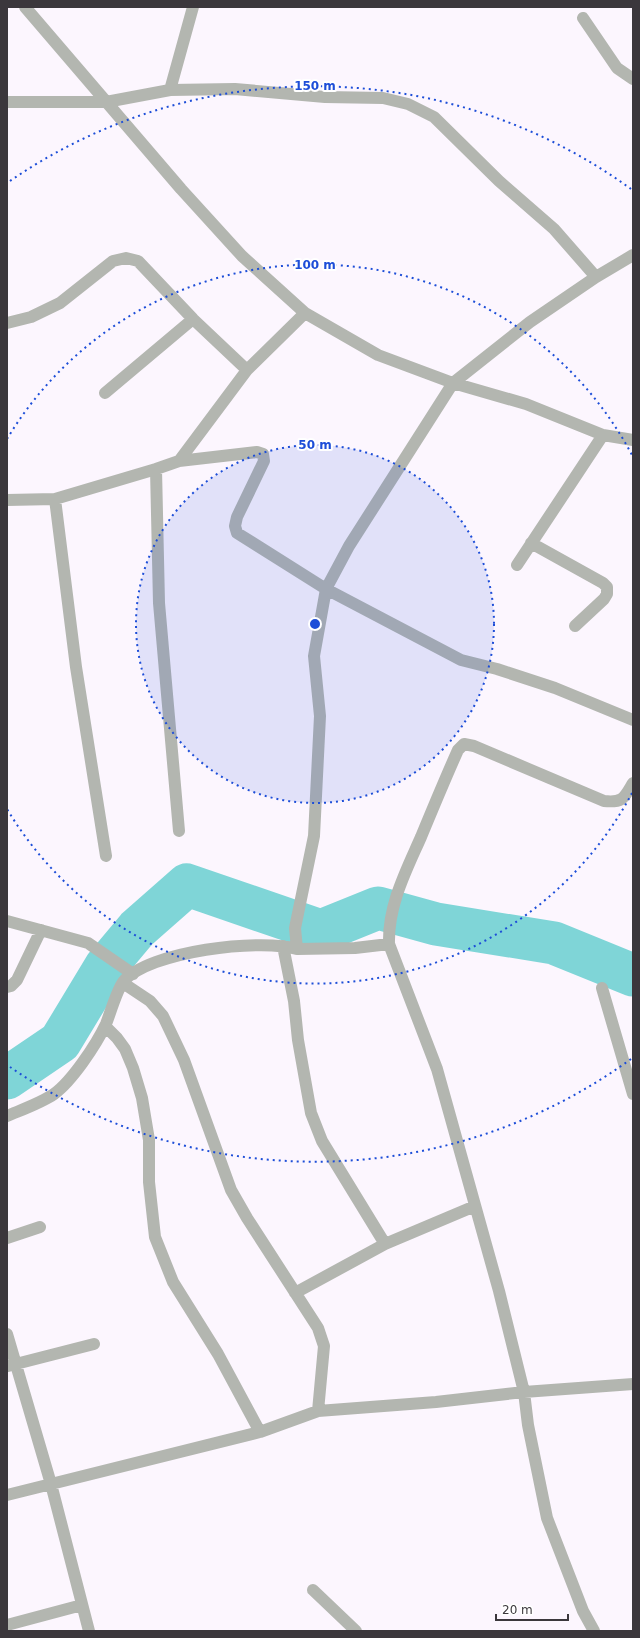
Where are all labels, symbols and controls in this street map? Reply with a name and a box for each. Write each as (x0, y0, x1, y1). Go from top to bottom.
text: 150 m (294, 79, 336, 93)
text: 100 m (294, 258, 336, 272)
text: 50 m (298, 438, 332, 452)
centre of rings (308, 617, 322, 631)
scale bar (496, 1596, 568, 1622)
text: 20 m (502, 1603, 533, 1617)

